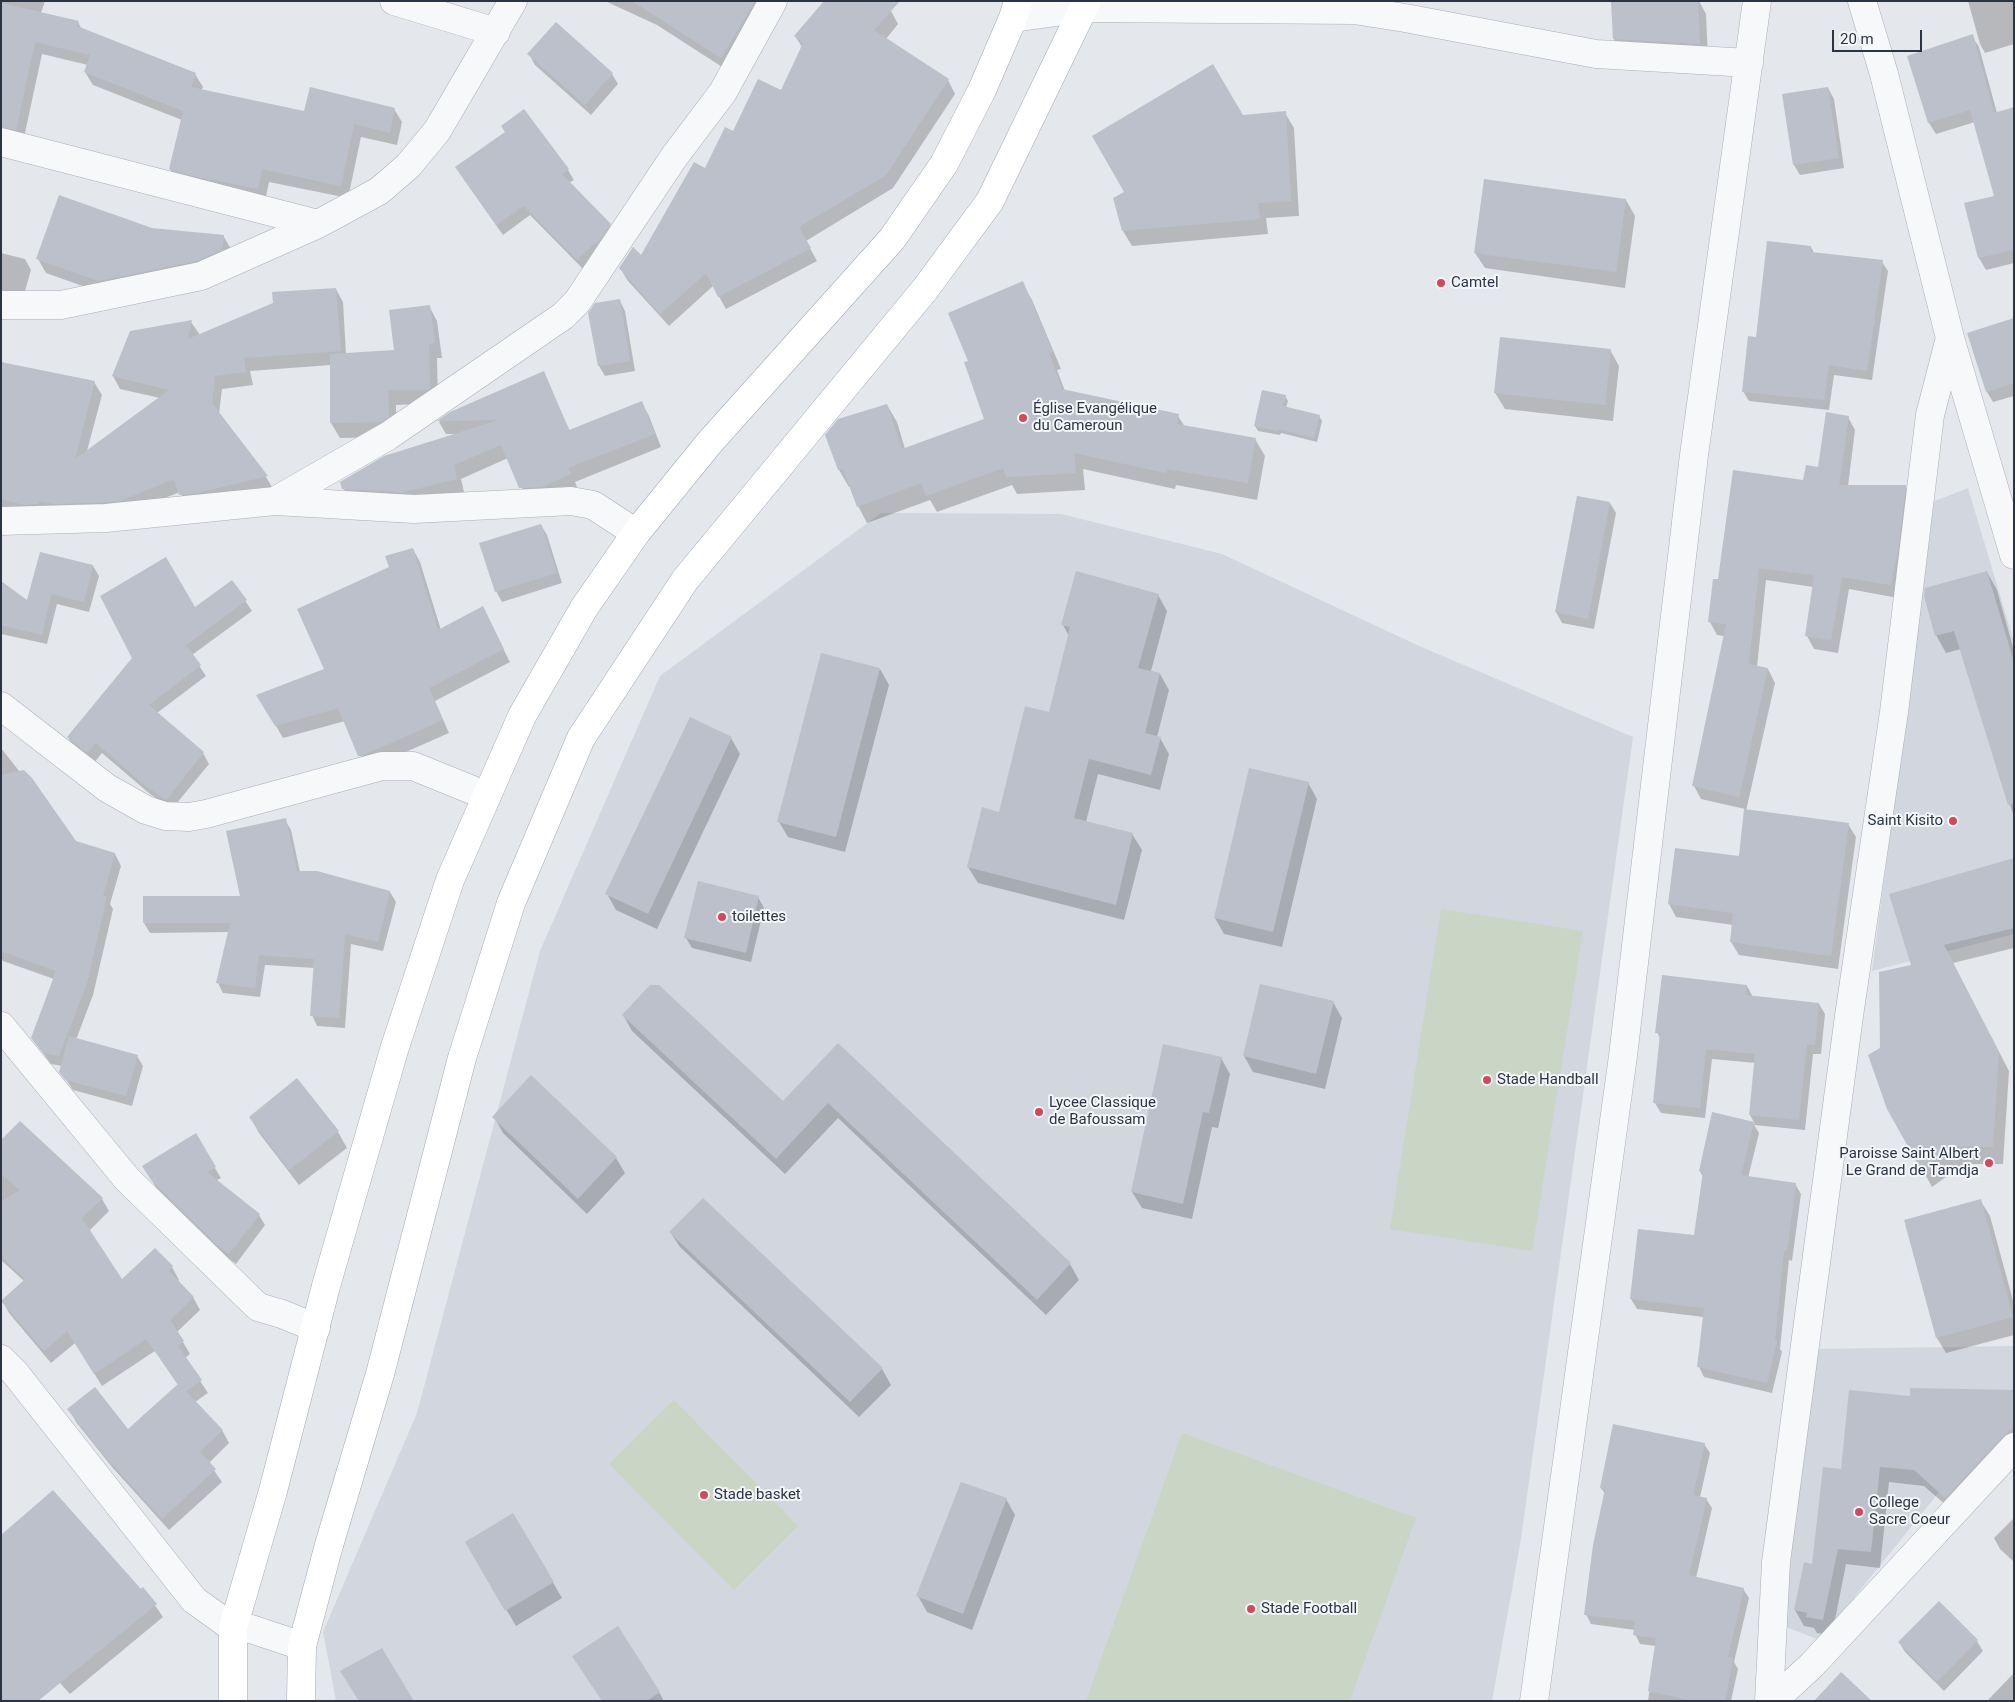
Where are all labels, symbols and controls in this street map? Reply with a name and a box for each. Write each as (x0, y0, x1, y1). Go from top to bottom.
scale bar (1835, 20, 1925, 52)
text: 20 m (1840, 30, 1874, 48)
place label: Camtel (1451, 274, 1499, 292)
marker: Camtel (1435, 277, 1447, 289)
place label: Église Evangélique du Cameroun (1033, 400, 1157, 435)
marker: Église Evangélique du Cameroun (1017, 412, 1029, 424)
place label: Saint Kisito (1868, 812, 1943, 830)
marker: Saint Kisito (1947, 815, 1959, 827)
place label: toilettes (732, 908, 786, 926)
marker: toilettes (716, 911, 728, 923)
place label: Stade Handball (1497, 1071, 1599, 1089)
marker: Stade Handball (1481, 1074, 1493, 1086)
place label: Lycee Classique de Bafoussam (1049, 1094, 1156, 1129)
marker: Lycee Classique de Bafoussam (1033, 1106, 1045, 1118)
place label: Paroisse Saint Albert Le Grand de Tamdja (1839, 1145, 1979, 1180)
marker: Paroisse Saint Albert Le Grand de Tamdja (1983, 1157, 1995, 1169)
place label: Stade basket (714, 1486, 801, 1504)
marker: Stade basket (698, 1489, 710, 1501)
place label: College Sacre Coeur (1869, 1494, 1950, 1529)
marker: College Sacre Coeur (1853, 1506, 1865, 1518)
place label: Stade Football (1261, 1600, 1357, 1618)
marker: Stade Football (1245, 1603, 1257, 1615)

